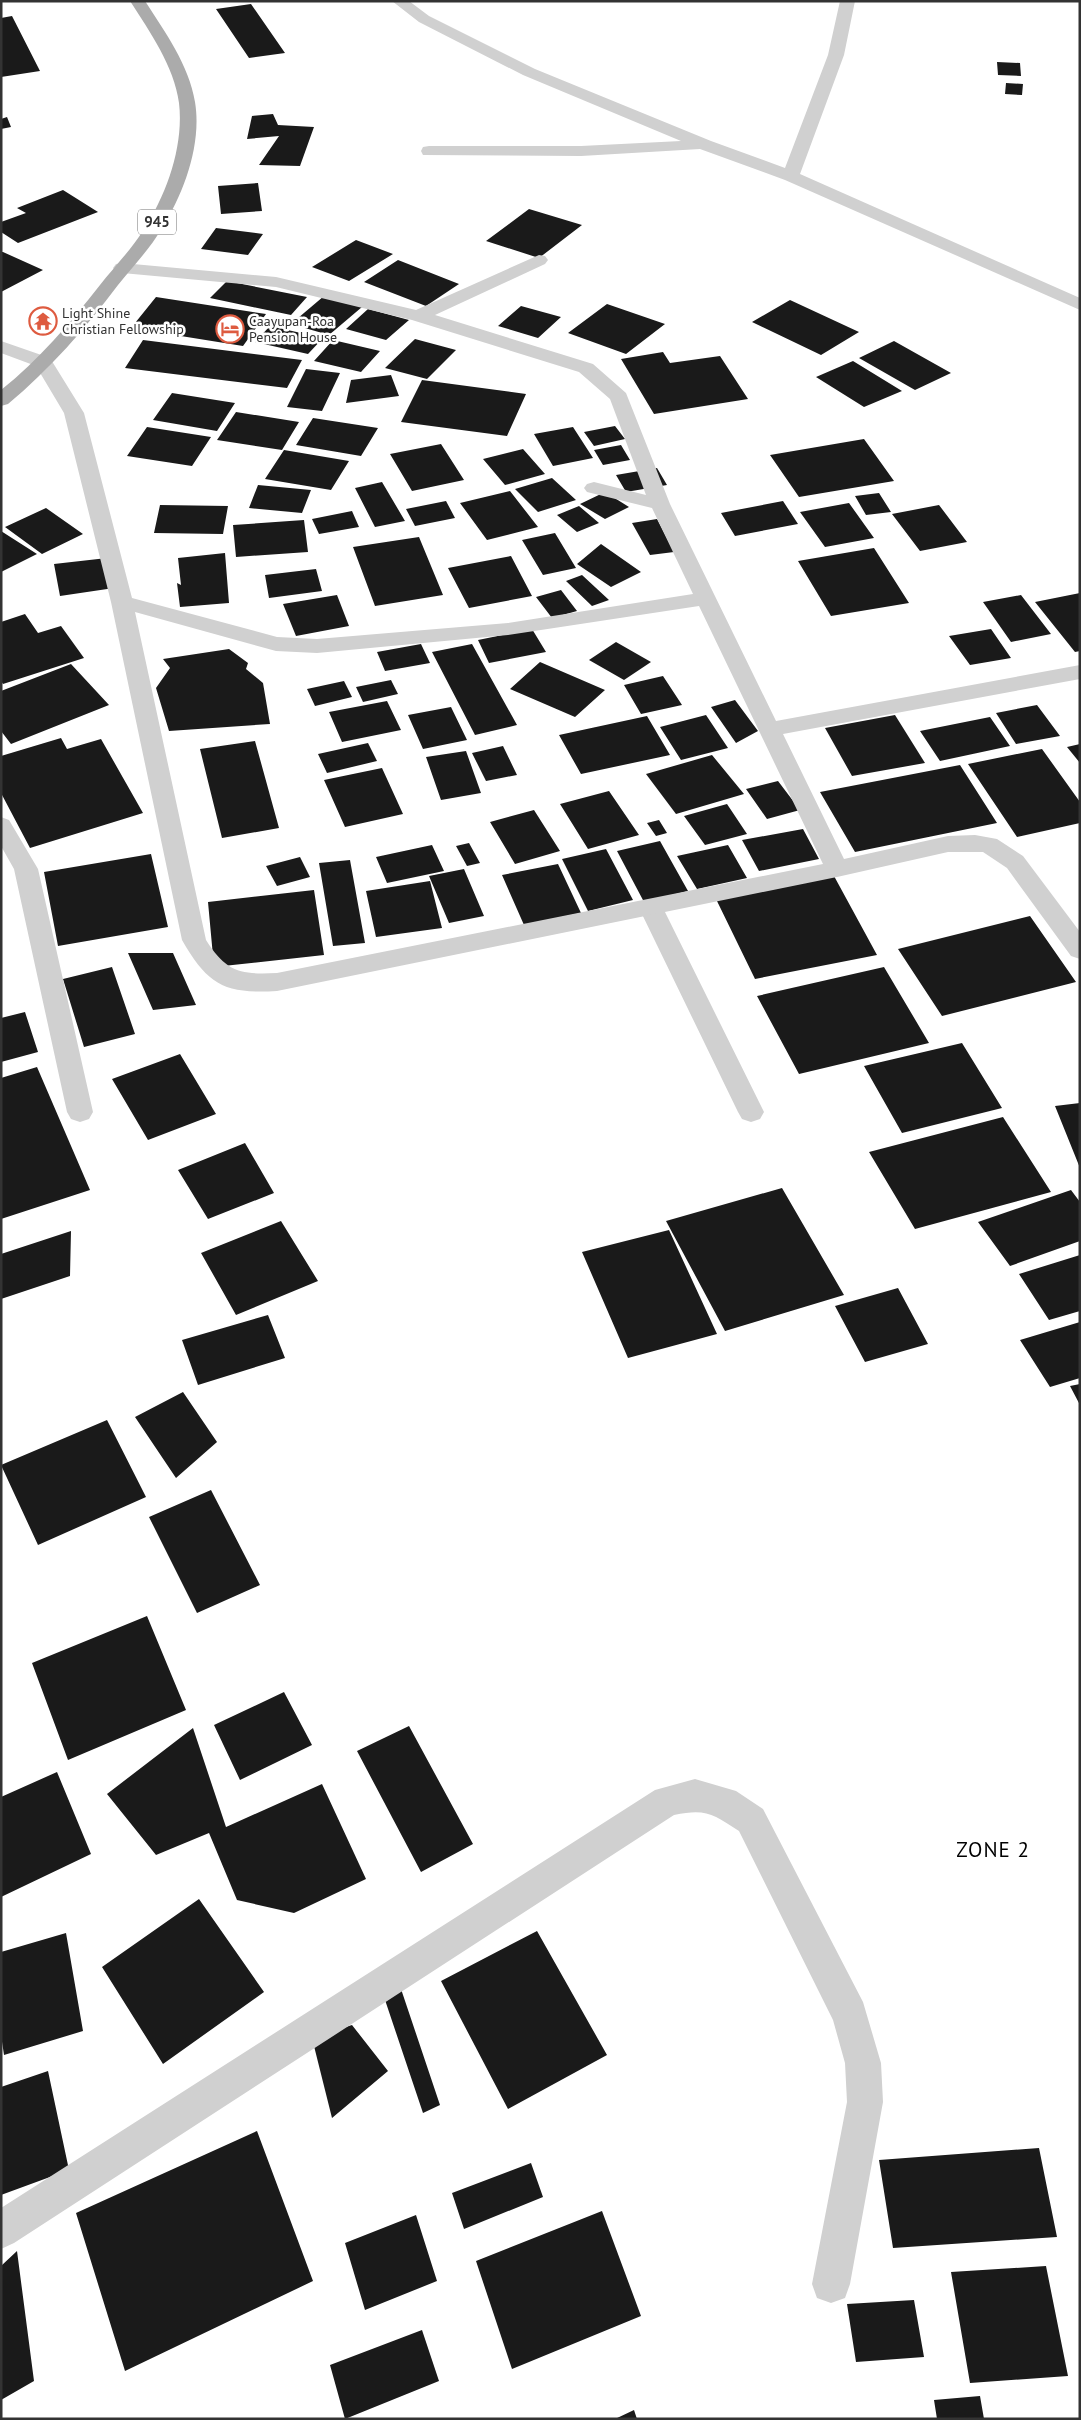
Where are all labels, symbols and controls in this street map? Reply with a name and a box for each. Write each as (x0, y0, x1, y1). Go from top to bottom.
road number: 945 (138, 210, 176, 234)
place label: Light Shine Christian Fellowship (62, 304, 184, 338)
temple icon: Light Shine Christian Fellowship (28, 306, 58, 336)
place label: Caayupan-Roa Pension House (249, 312, 337, 346)
hotel icon: Caayupan-Roa Pension House (215, 314, 245, 344)
district label: ZONE 2 (956, 1836, 1030, 1863)

